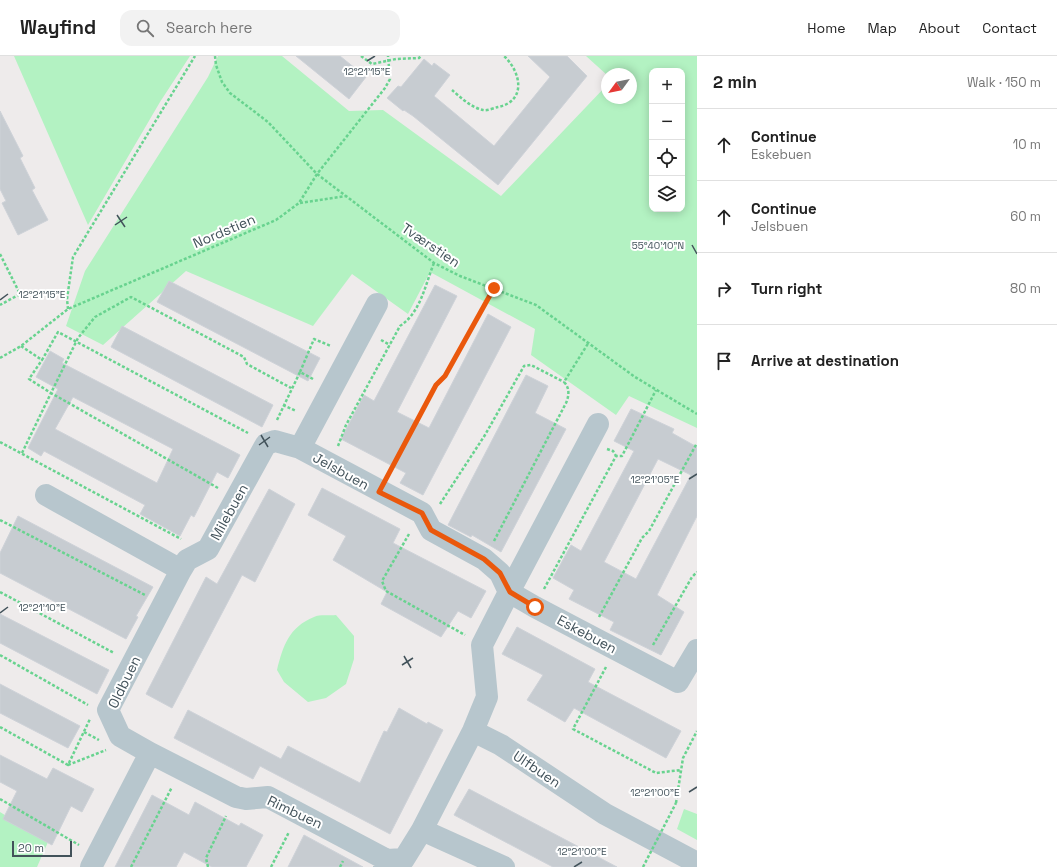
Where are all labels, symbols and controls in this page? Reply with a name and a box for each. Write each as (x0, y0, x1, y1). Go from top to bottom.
search box (120, 10, 400, 46)
text: Wayfind (20, 15, 96, 40)
icon: search (134, 17, 156, 39)
text: Search here (166, 18, 252, 37)
text: Home (807, 19, 845, 37)
text: Map (867, 19, 897, 37)
text: About (919, 19, 960, 37)
text: Contact (982, 19, 1037, 37)
text: 12°21'15"E (344, 65, 391, 78)
north arrow (601, 68, 637, 104)
map controls (649, 68, 685, 212)
button: + (649, 68, 685, 104)
text: 2 min (713, 71, 757, 93)
text: Walk · 150 m (967, 74, 1041, 91)
button: − (649, 104, 685, 140)
text: Continue (751, 127, 817, 146)
icon: ahead (713, 134, 735, 156)
text: 10 m (1013, 136, 1041, 153)
button: locate (649, 140, 685, 176)
text: Eskebuen (751, 146, 812, 163)
button: layers (649, 176, 685, 212)
text: Continue (751, 199, 817, 218)
icon: ahead (713, 206, 735, 228)
text: 60 m (1010, 208, 1041, 225)
street label: Nordstien (190, 210, 258, 252)
text: Jelsbuen (751, 218, 808, 235)
street label: Tværstien (398, 219, 464, 271)
text: 55°40'10"N (632, 239, 684, 252)
icon: right (713, 278, 735, 300)
route end (485, 279, 503, 297)
text: Turn right (751, 279, 822, 298)
text: 80 m (1010, 280, 1041, 297)
text: 12°21'15"E (19, 288, 66, 301)
icon: arrive (713, 350, 735, 372)
text: Arrive at destination (751, 351, 899, 370)
street label: Jelsbuen (310, 448, 372, 494)
text: 12°21'05"E (630, 473, 680, 486)
street label: Milebuen (206, 481, 252, 543)
route start (526, 598, 544, 616)
text: 12°21'10"E (18, 601, 66, 614)
street label: Eskebuen (554, 611, 620, 657)
street label: Oldbuen (104, 653, 144, 711)
street label: Ulfbuen (510, 747, 564, 791)
text: 12°21'00"E (630, 786, 680, 799)
street label: Rimbuen (265, 791, 325, 833)
scale bar (12, 839, 72, 858)
text: 20 m (18, 841, 44, 855)
text: 12°21'00"E (557, 845, 607, 858)

